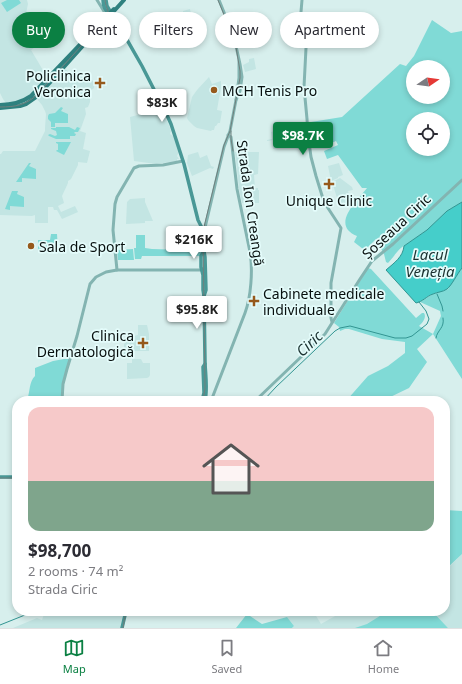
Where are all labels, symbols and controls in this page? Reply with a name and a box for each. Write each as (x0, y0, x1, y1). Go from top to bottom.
chip: Buy (12, 12, 65, 48)
chip: Rent (73, 12, 131, 48)
chip: Filters (139, 12, 207, 48)
chip: New (215, 12, 272, 48)
chip: Apartment (280, 12, 379, 48)
north arrow (406, 60, 450, 104)
map controls (406, 60, 450, 156)
place label: Policlinica Veronica (26, 66, 91, 101)
marker: Policlinica Veronica (94, 77, 106, 89)
place label: MCH Tenis Pro (222, 81, 317, 100)
marker: MCH Tenis Pro (209, 85, 219, 95)
pin: $83K (138, 89, 186, 123)
text: $83K (147, 93, 177, 111)
button: locate (406, 112, 450, 156)
pin: $98.7K (270, 122, 336, 156)
text: $98.7K (282, 126, 324, 144)
street label: Strada Ion Creangă (233, 139, 269, 267)
marker: Unique Clinic (323, 178, 335, 190)
street label: Șoseaua Ciric (358, 189, 435, 263)
place label: Unique Clinic (286, 191, 372, 210)
pin: $216K (166, 226, 222, 260)
text: $216K (175, 230, 213, 248)
place label: Sala de Sport (39, 237, 125, 256)
marker: Sala de Sport (26, 241, 36, 251)
water label: Lacul Veneția (405, 244, 455, 281)
place label: Cabinete medicale individuale (263, 284, 384, 319)
marker: Cabinete medicale individuale (248, 295, 260, 307)
pin: $95.8K (164, 296, 230, 330)
text: $95.8K (176, 300, 218, 318)
place label: Clinica Dermatologică (37, 326, 134, 361)
water label: Ciric (291, 326, 327, 360)
marker: Clinica Dermatologică (137, 337, 149, 349)
icon: home (195, 433, 267, 505)
text: $98,700 (28, 539, 91, 562)
text: 2 rooms · 74 m² (28, 562, 123, 580)
text: Strada Ciric (28, 580, 97, 598)
tab: Map (63, 637, 86, 676)
tab: Saved (211, 637, 242, 676)
tab: Home (368, 637, 399, 676)

